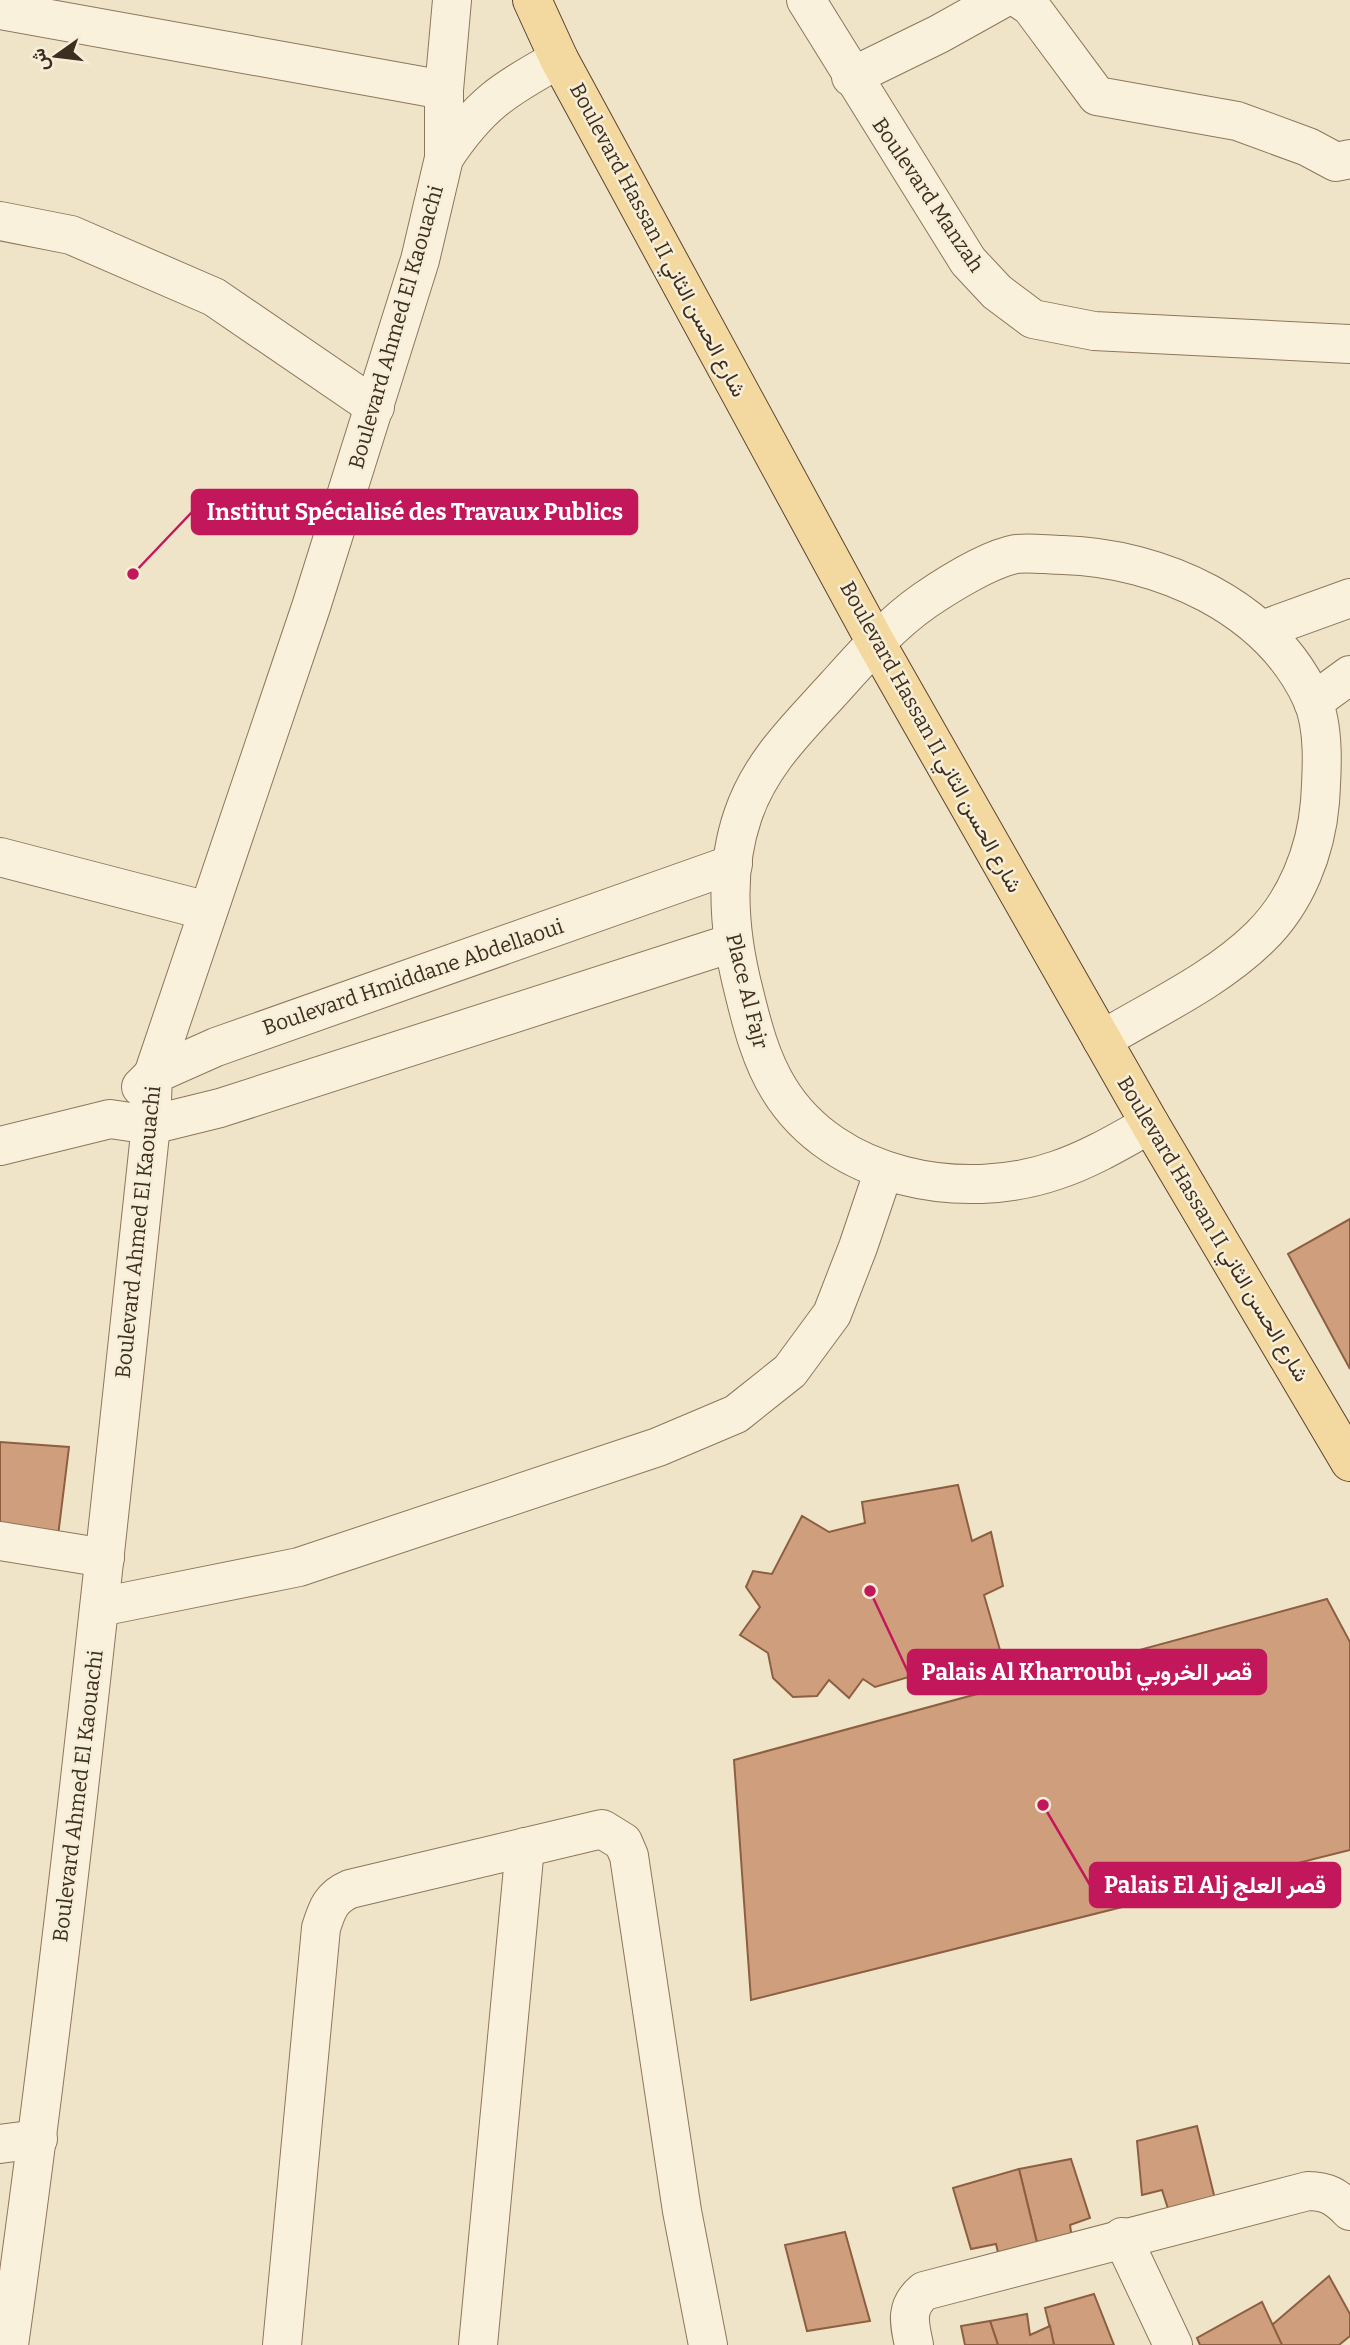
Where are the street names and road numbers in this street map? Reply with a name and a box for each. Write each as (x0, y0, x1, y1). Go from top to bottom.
street label: Boulevard Hassan II شارع الحسن الثاني (560, 79, 752, 403)
street label: Boulevard Manzah (867, 113, 989, 277)
street label: Boulevard Ahmed El Kaouachi (343, 182, 449, 472)
street label: Boulevard Hassan II شارع الحسن الثاني (831, 577, 1028, 899)
street label: Boulevard Hmiddane Abdellaoui (259, 913, 567, 1041)
street label: Place Al Fajr (720, 931, 774, 1051)
street label: Boulevard Hassan II شارع الحسن الثاني (1108, 1072, 1315, 1389)
street label: Boulevard Ahmed El Kaouachi (110, 1084, 166, 1380)
street label: Boulevard Ahmed El Kaouachi (47, 1649, 109, 1943)

